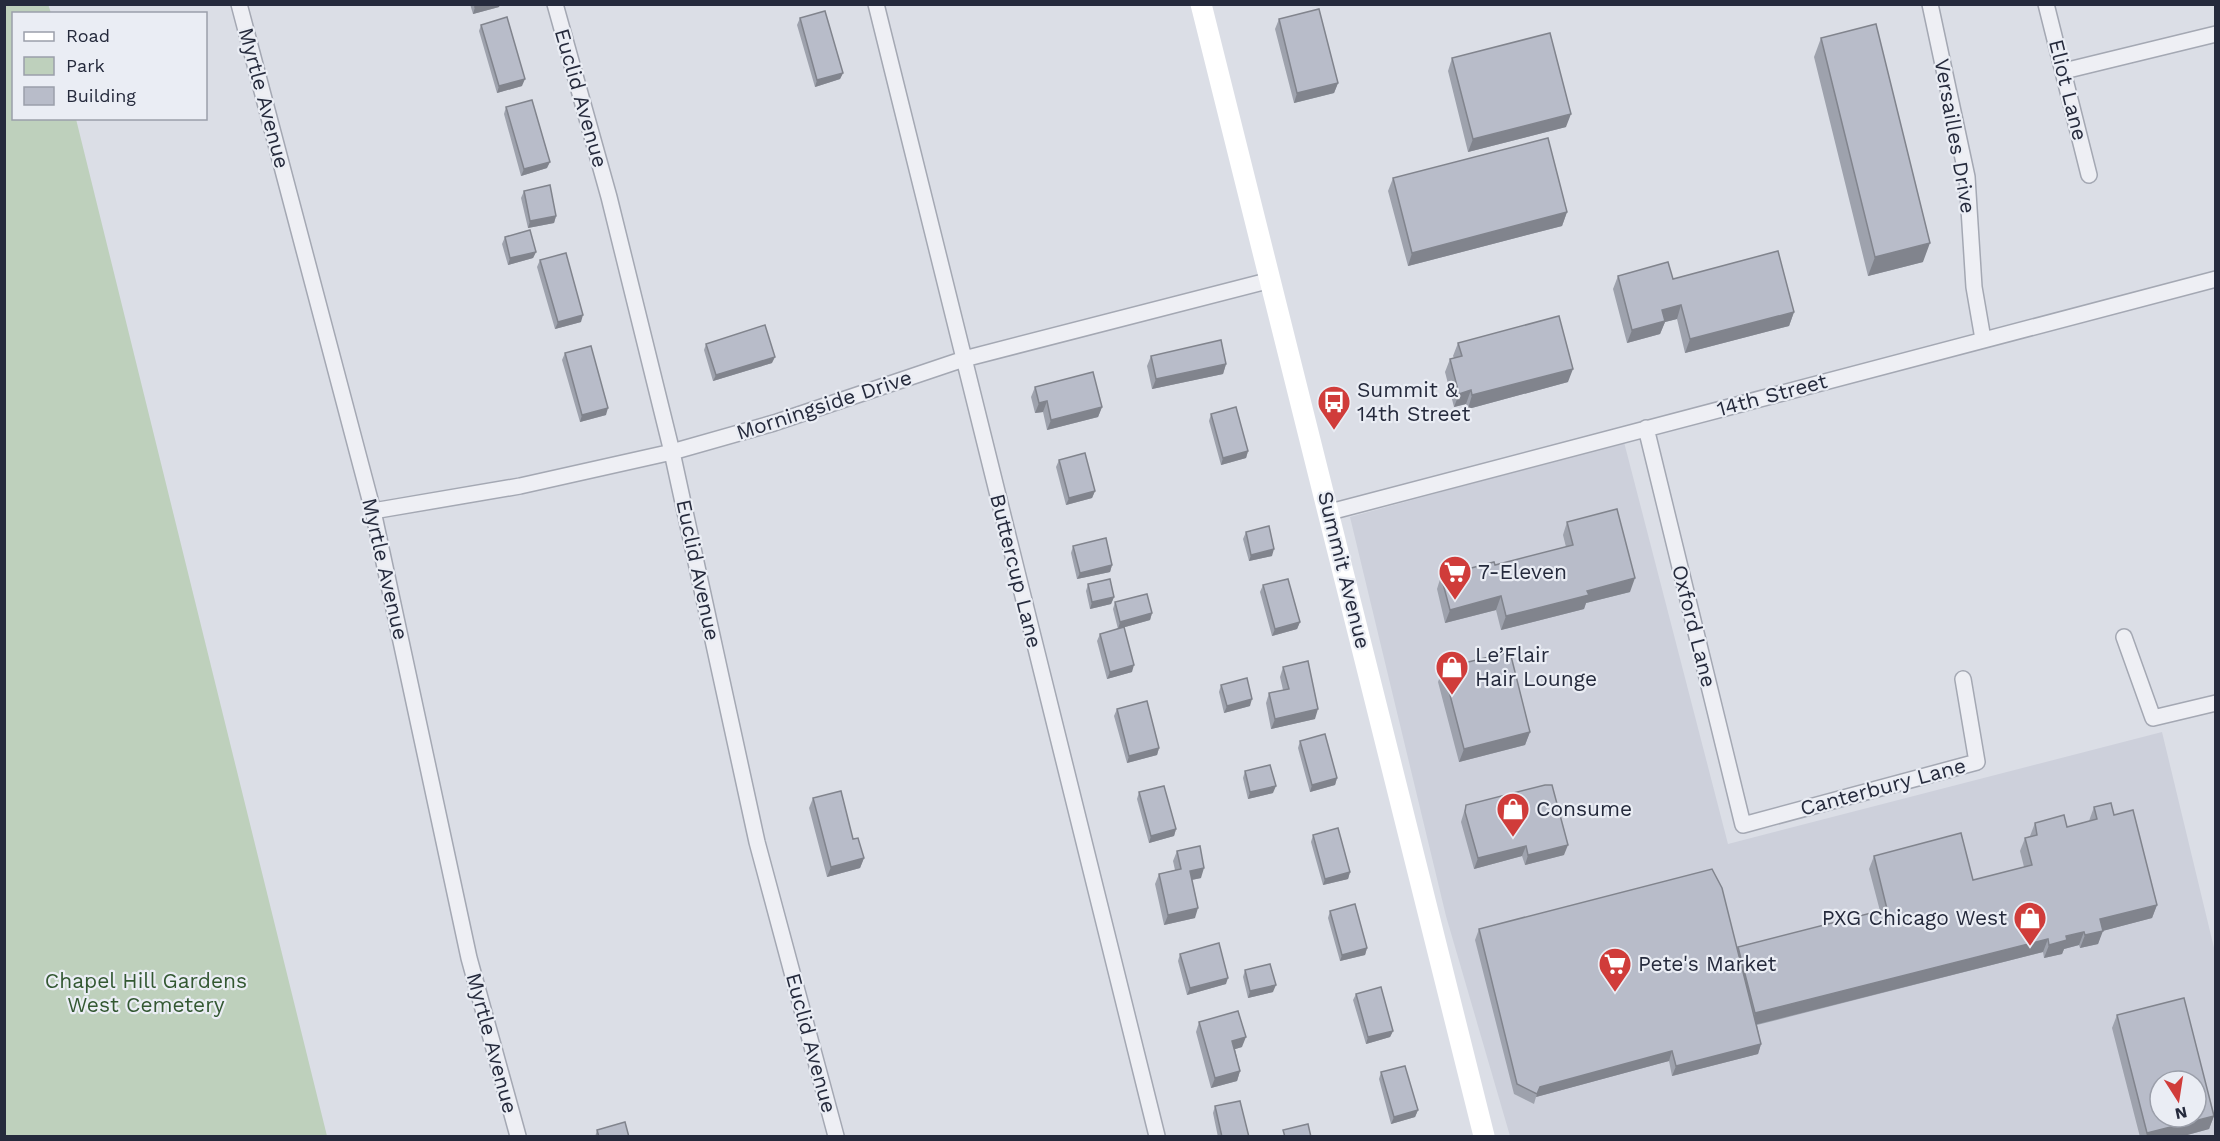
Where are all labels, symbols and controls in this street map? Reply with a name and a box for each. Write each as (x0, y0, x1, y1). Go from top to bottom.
legend (12, 12, 207, 120)
text: Road (66, 25, 110, 46)
street label: Myrtle Avenue (234, 25, 295, 171)
street label: Euclid Avenue (550, 25, 613, 170)
street label: Eliot Lane (2044, 37, 2093, 143)
text: Park (66, 55, 105, 76)
street label: Versailles Drive (1930, 57, 1981, 215)
text: Building (66, 85, 136, 106)
street label: Morningside Drive (733, 364, 915, 445)
street label: 14th Street (1714, 368, 1830, 421)
place label: Summit & 14th Street (1357, 377, 1470, 426)
bus stop icon: Summit & 14th Street (1316, 384, 1352, 431)
street label: Summit Avenue (1313, 489, 1376, 651)
street label: Buttercup Lane (985, 491, 1048, 651)
street label: Myrtle Avenue (357, 496, 414, 642)
street label: Euclid Avenue (671, 497, 726, 643)
supermarket icon: 7-Eleven (1437, 554, 1473, 601)
place label: 7-Eleven (1478, 559, 1567, 584)
street label: Oxford Lane (1667, 562, 1722, 690)
place label: Le’Flair Hair Lounge (1475, 642, 1597, 691)
shop icon: Le’Flair Hair Lounge (1434, 649, 1470, 696)
street label: Canterbury Lane (1797, 752, 1968, 821)
shop icon: Consume (1495, 791, 1531, 838)
place label: Consume (1536, 796, 1632, 821)
shop icon: PXG Chicago West (2012, 900, 2048, 947)
place label: PXG Chicago West (1822, 905, 2007, 930)
supermarket icon: Pete's Market (1597, 946, 1633, 993)
place label: Pete's Market (1638, 951, 1776, 976)
park label: Chapel Hill Gardens West Cemetery (45, 968, 247, 1017)
street label: Myrtle Avenue (462, 970, 523, 1116)
street label: Euclid Avenue (781, 970, 842, 1115)
north arrow (2148, 1069, 2208, 1129)
text: N (2173, 1103, 2189, 1124)

